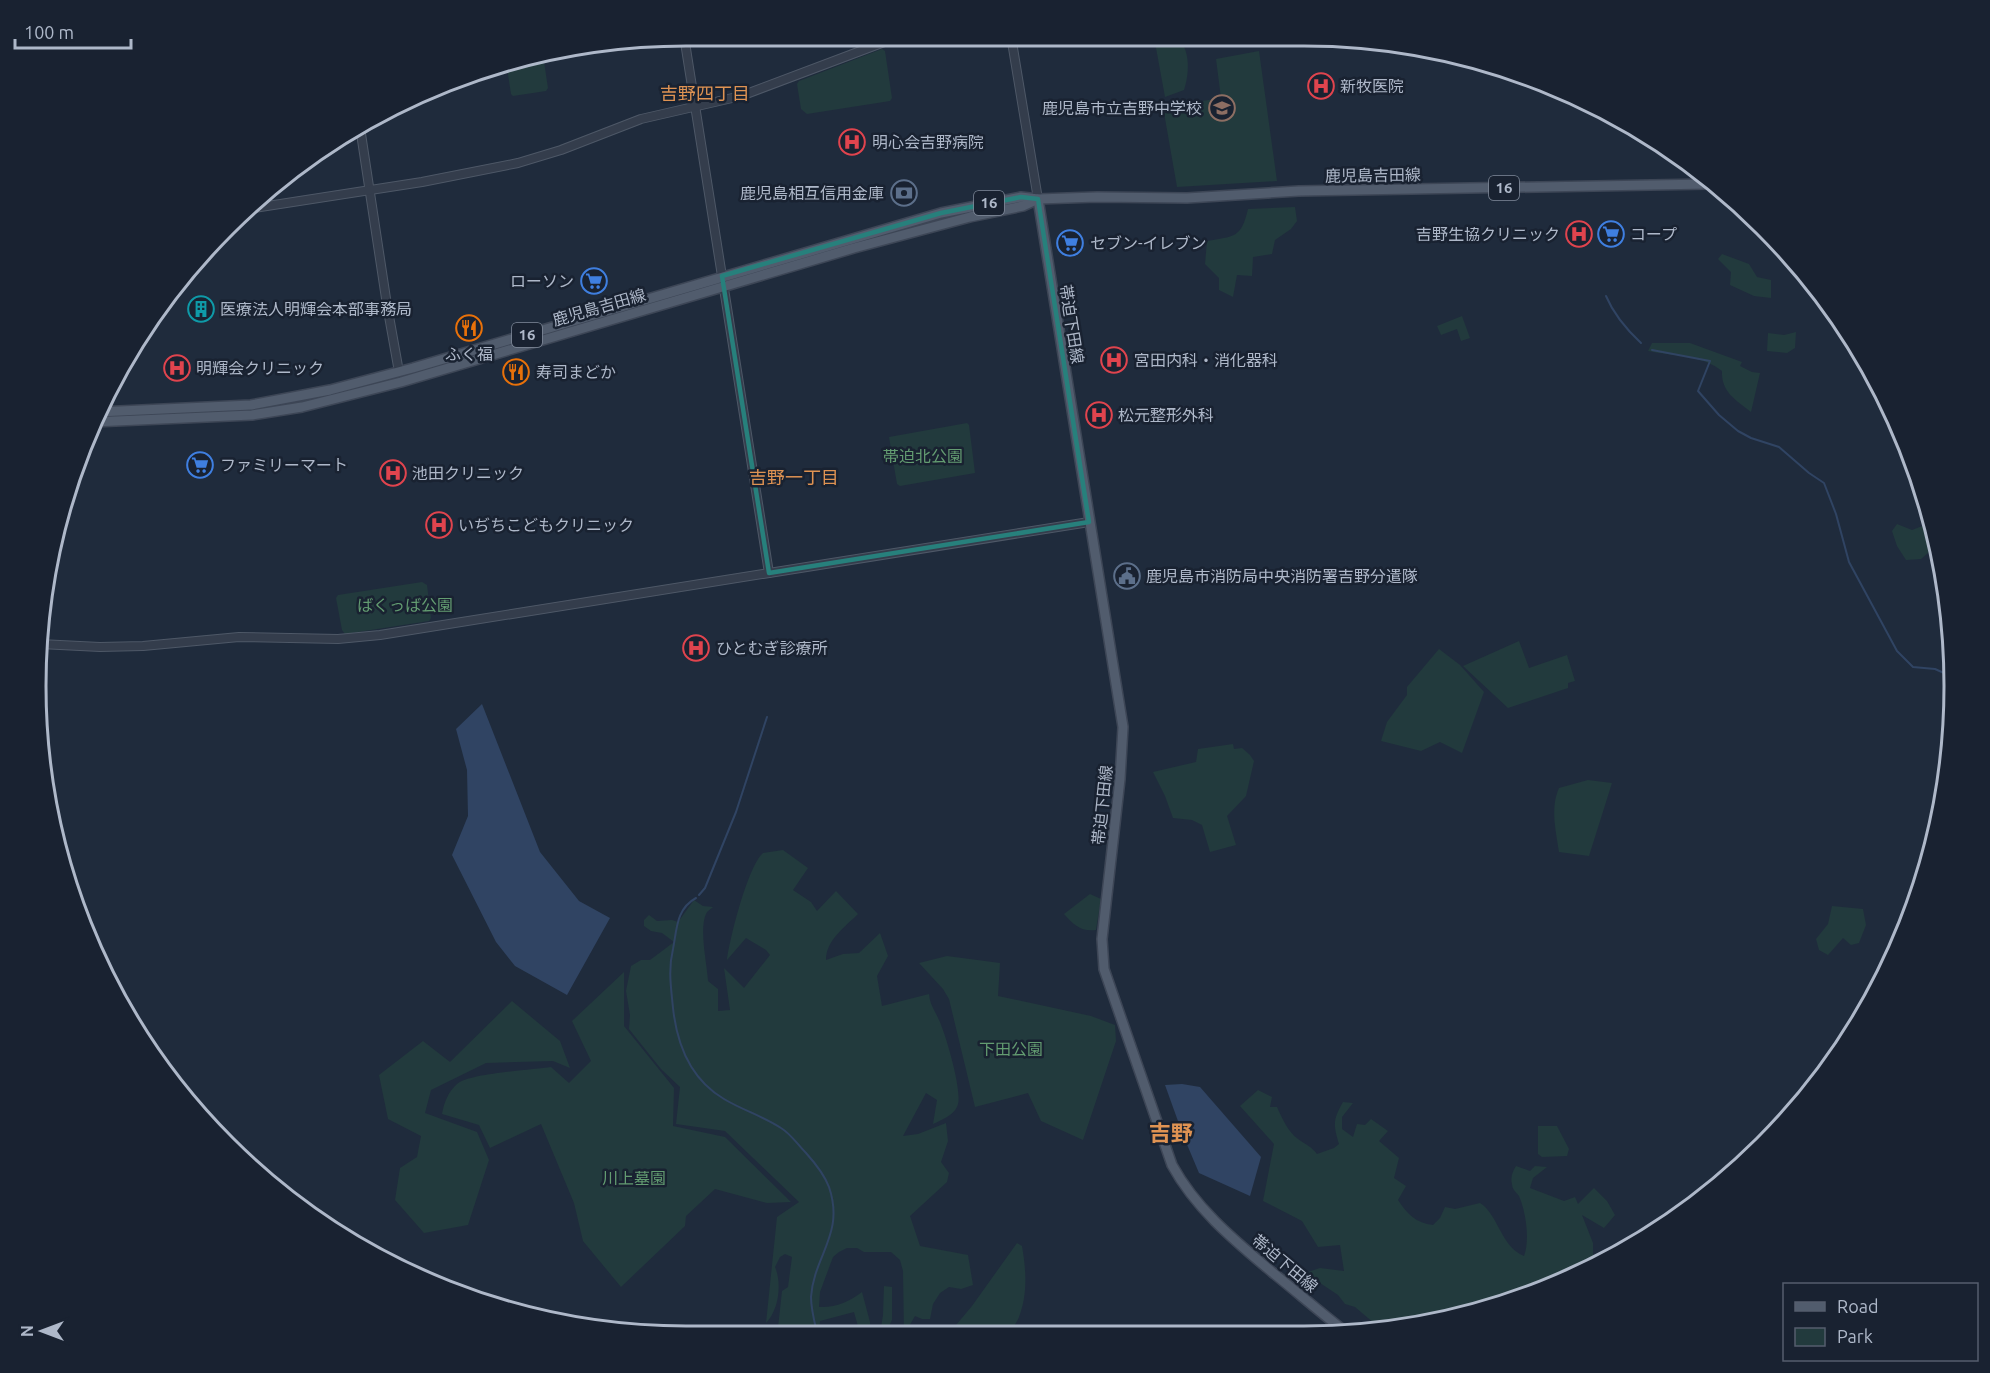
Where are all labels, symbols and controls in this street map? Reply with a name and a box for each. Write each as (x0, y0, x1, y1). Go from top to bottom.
scale bar (15, 12, 130, 50)
text: 100 m (24, 22, 74, 42)
hospital icon: 新牧医院 (1306, 71, 1336, 101)
place label: 新牧医院 (1340, 77, 1404, 95)
district label: 吉野四丁目 (660, 83, 750, 103)
school or university icon: 鹿児島市立吉野中学校 (1207, 93, 1237, 123)
place label: 鹿児島市立吉野中学校 (1042, 99, 1202, 117)
hospital icon: 明心会吉野病院 (837, 127, 867, 157)
place label: 明心会吉野病院 (872, 133, 984, 151)
street label: 鹿児島吉田線 (1325, 165, 1421, 185)
road number: 16 (1489, 176, 1519, 200)
bank icon: 鹿児島相互信用金庫 (889, 178, 919, 208)
place label: 鹿児島相互信用金庫 (740, 184, 884, 202)
road number: 16 (974, 191, 1004, 215)
hospital icon: 吉野生協クリニック (1564, 219, 1594, 249)
supermarket icon: コープ (1596, 219, 1626, 249)
place label: 吉野生協クリニック (1416, 225, 1560, 243)
place label: コープ (1630, 225, 1677, 243)
supermarket icon: セブン-イレブン (1055, 228, 1085, 258)
place label: セブン-イレブン (1090, 234, 1207, 252)
supermarket icon: ローソン (579, 266, 609, 296)
place label: ローソン (510, 272, 574, 290)
street label: 帯迫下田線 (1057, 283, 1087, 365)
street label: 鹿児島吉田線 (550, 285, 648, 329)
building icon: 医療法人明輝会本部事務局 (186, 294, 216, 324)
place label: 医療法人明輝会本部事務局 (220, 300, 412, 318)
restaurant icon: ふく福 (454, 313, 484, 343)
road number: 16 (512, 323, 542, 347)
place label: ふく福 (445, 345, 493, 363)
hospital icon: 宮田内科・消化器科 (1099, 345, 1129, 375)
place label: 宮田内科・消化器科 (1134, 351, 1278, 369)
hospital icon: 明輝会クリニック (162, 353, 192, 383)
restaurant icon: 寿司まどか (501, 357, 531, 387)
place label: 明輝会クリニック (196, 359, 324, 377)
place label: 寿司まどか (536, 363, 616, 381)
hospital icon: 松元整形外科 (1084, 400, 1114, 430)
place label: 松元整形外科 (1118, 406, 1214, 424)
park label: 帯迫北公園 (883, 447, 963, 465)
supermarket icon: ファミリーマート (185, 450, 215, 480)
place label: ファミリーマート (220, 456, 348, 474)
hospital icon: 池田クリニック (378, 458, 408, 488)
place label: 池田クリニック (412, 464, 524, 482)
district label: 吉野一丁目 (749, 467, 839, 487)
hospital icon: いぢちこどもクリニック (424, 510, 454, 540)
place label: いぢちこどもクリニック (458, 516, 634, 534)
public building icon: 鹿児島市消防局中央消防署吉野分遣隊 (1112, 561, 1142, 591)
place label: 鹿児島市消防局中央消防署吉野分遣隊 (1146, 567, 1418, 585)
park label: ばくっば公園 (357, 596, 453, 614)
hospital icon: ひとむぎ診療所 (681, 633, 711, 663)
place label: ひとむぎ診療所 (716, 639, 828, 657)
street label: 帯迫下田線 (1089, 764, 1115, 846)
park label: 下田公園 (979, 1040, 1043, 1058)
district label: 吉野 (1149, 1120, 1193, 1145)
park label: 川上墓園 (602, 1169, 666, 1187)
street label: 帯迫下田線 (1249, 1230, 1321, 1296)
legend (1783, 1283, 1978, 1361)
text: Road (1837, 1296, 1879, 1316)
north arrow (12, 1301, 72, 1361)
text: N (18, 1325, 36, 1337)
text: Park (1837, 1326, 1873, 1346)

